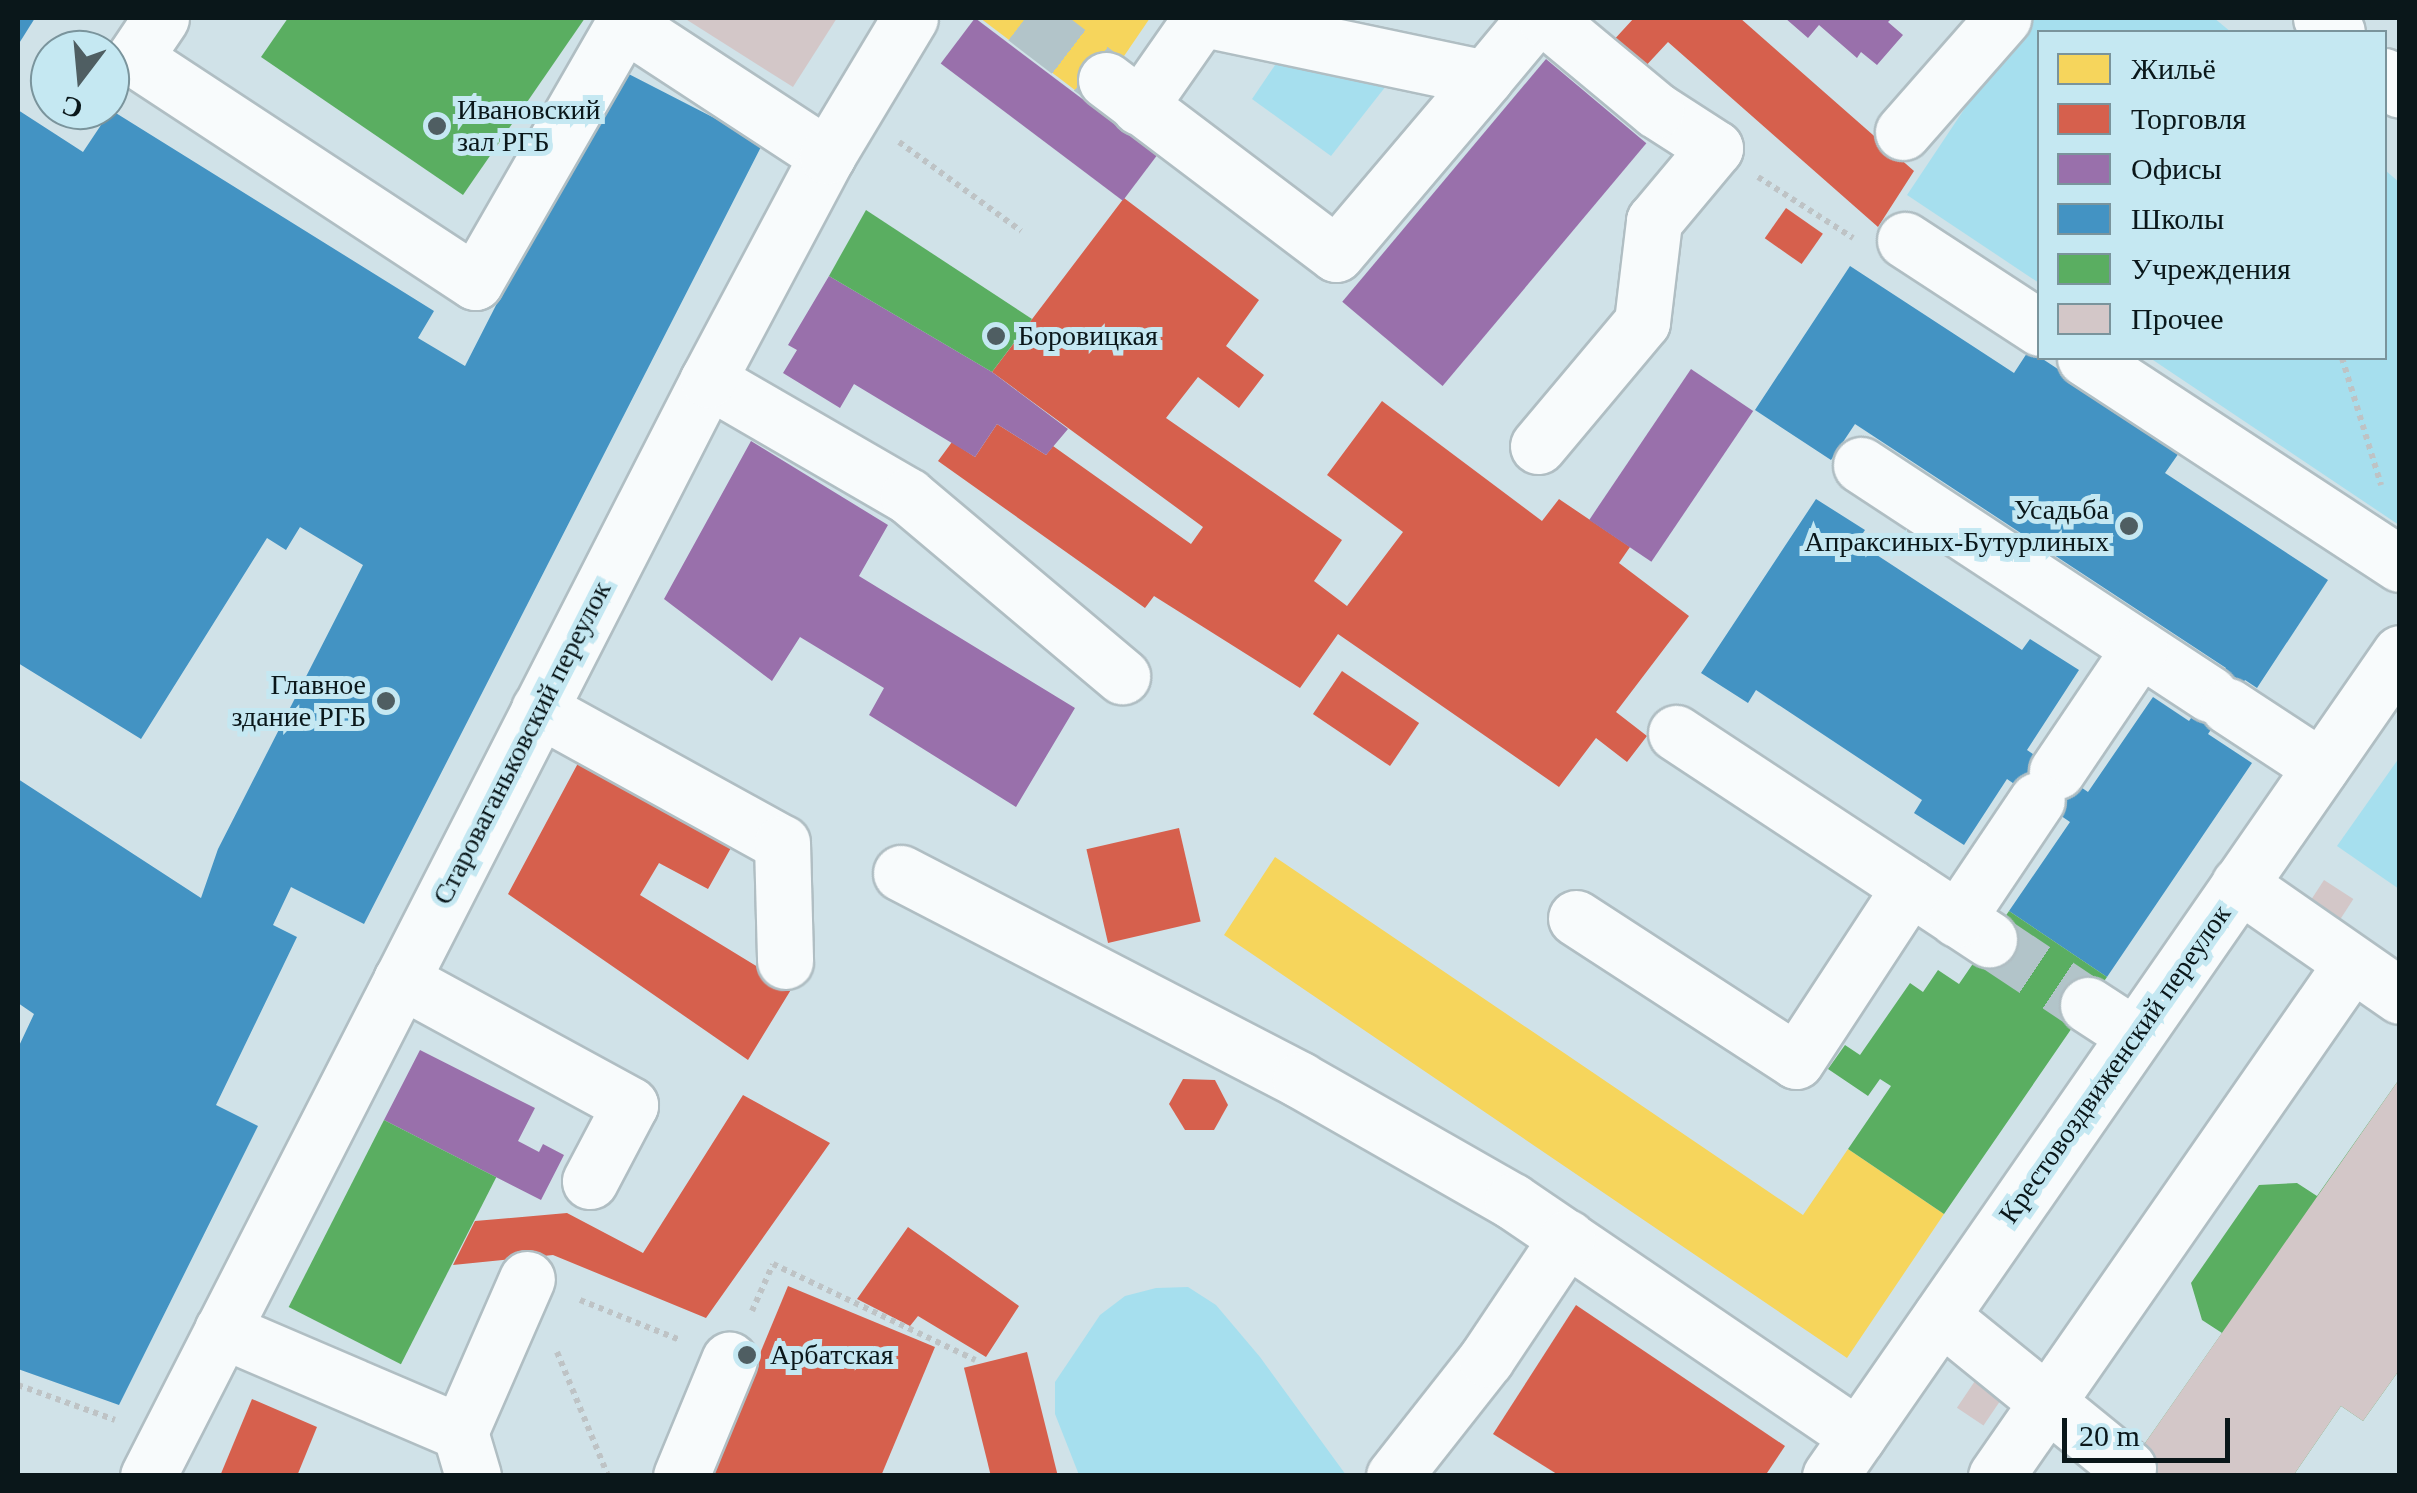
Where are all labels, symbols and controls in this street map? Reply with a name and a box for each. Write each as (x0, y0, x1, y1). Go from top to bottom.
north arrow (30, 30, 130, 130)
legend (2037, 30, 2387, 360)
text: Жильё (2131, 52, 2216, 85)
text: С (58, 90, 86, 125)
place label: Ивановский зал РГБ (457, 93, 601, 159)
text: Торговля (2131, 102, 2246, 135)
marker: Ивановский зал РГБ (426, 115, 448, 137)
text: Офисы (2131, 152, 2222, 185)
text: Школы (2131, 202, 2224, 235)
text: Учреждения (2131, 252, 2291, 285)
text: Прочее (2131, 302, 2224, 335)
place label: Боровицкая (1018, 319, 1158, 353)
marker: Боровицкая (983, 323, 1009, 349)
place label: Усадьба Апраксиных-Бутурлиных (1804, 493, 2109, 559)
marker: Усадьба Апраксиных-Бутурлиных (2118, 515, 2140, 537)
street label: Староваганьковский переулок (426, 576, 618, 910)
place label: Главное здание РГБ (232, 668, 366, 734)
marker: Главное здание РГБ (375, 690, 397, 712)
street label: Крестовоздвиженский переулок (1992, 898, 2238, 1230)
place label: Арбатская (770, 1338, 894, 1372)
marker: Арбатская (734, 1342, 760, 1368)
scale bar (2067, 1398, 2234, 1460)
text: 20 m (2079, 1419, 2140, 1452)

